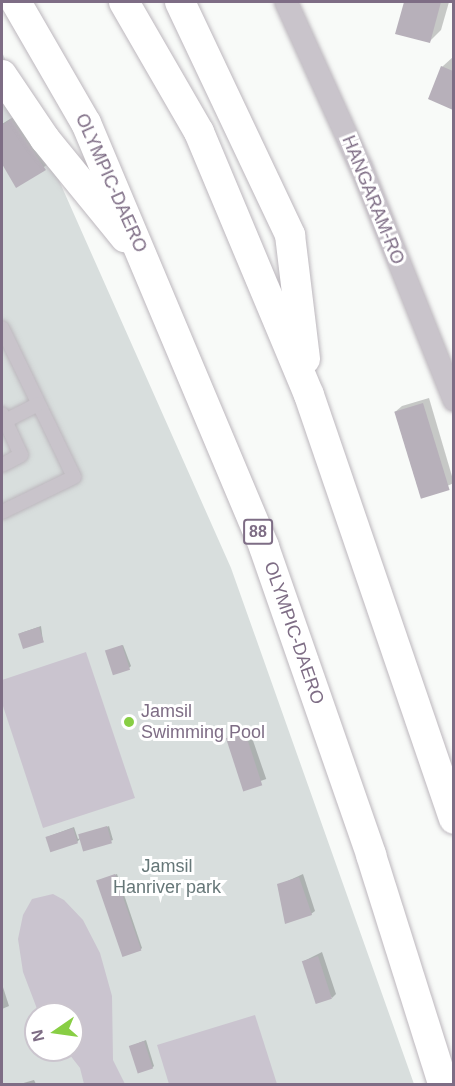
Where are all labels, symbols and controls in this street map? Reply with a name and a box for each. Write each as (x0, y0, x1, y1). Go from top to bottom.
street label: OLYMPIC-DAERO (71, 110, 151, 256)
street label: HANGARAM-RO (337, 132, 409, 268)
road number: 88 (243, 519, 273, 545)
street label: OLYMPIC-DAERO (259, 559, 329, 707)
place label: Jamsil Swimming Pool (141, 701, 265, 744)
marker: Jamsil Swimming Pool (122, 715, 136, 729)
park label: Jamsil Hanriver park (113, 856, 221, 898)
north arrow (24, 1002, 84, 1062)
text: N (28, 1028, 48, 1043)

